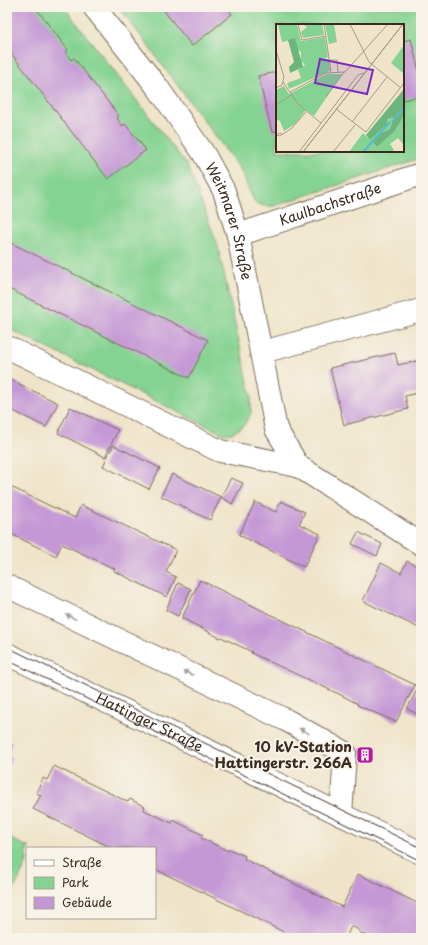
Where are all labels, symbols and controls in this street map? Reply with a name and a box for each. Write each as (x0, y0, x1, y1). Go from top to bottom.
inset map (276, 24, 404, 152)
street label: Weitmarer Straße (200, 158, 258, 281)
street label: Kaulbachstraße (276, 177, 384, 231)
one-way arrow (65, 614, 76, 620)
one-way arrow (182, 670, 193, 676)
street label: Hattinger Straße (93, 687, 207, 757)
one-way arrow (298, 727, 310, 734)
place label: 10 kV-Station Hattingerstr. 266A (215, 736, 352, 773)
building icon: 10 kV-Station Hattingerstr. 266A (355, 745, 375, 765)
legend (26, 847, 156, 919)
text: Straße (62, 853, 102, 871)
text: Park (62, 873, 89, 891)
text: Gebäude (62, 893, 112, 911)

